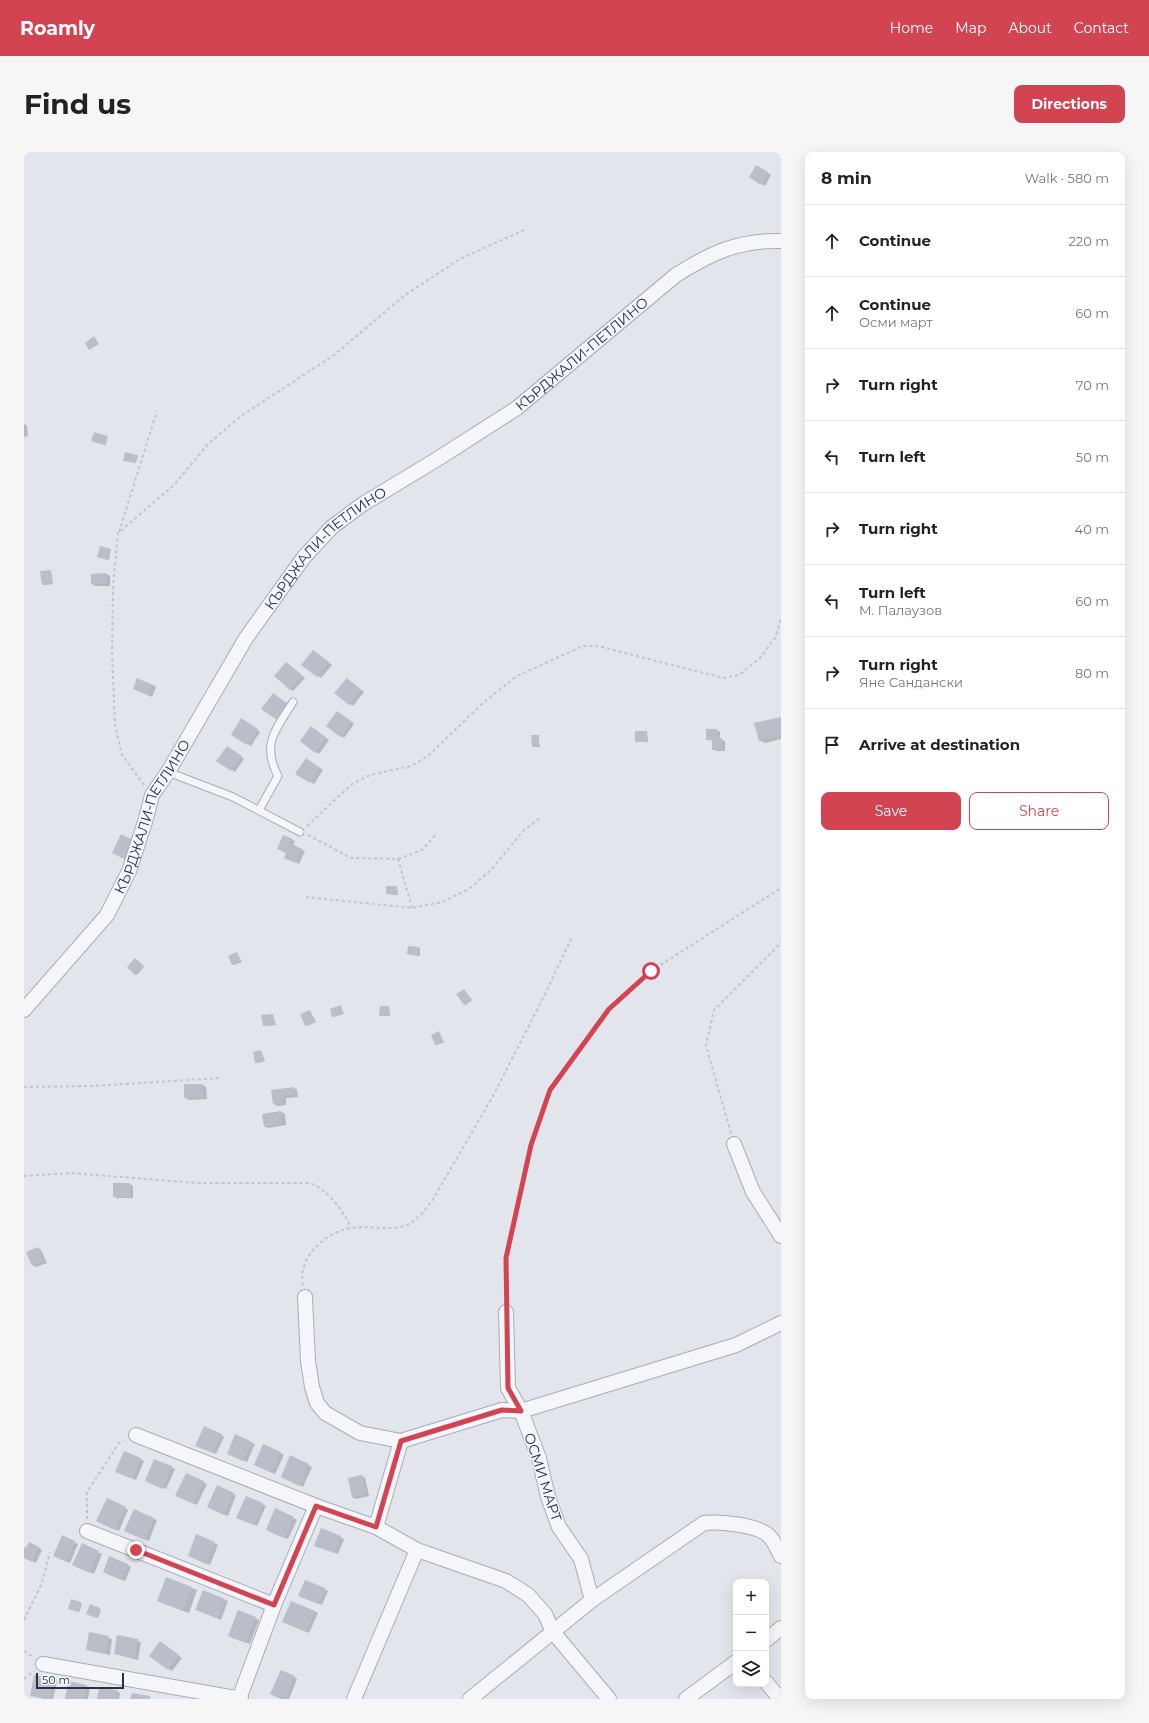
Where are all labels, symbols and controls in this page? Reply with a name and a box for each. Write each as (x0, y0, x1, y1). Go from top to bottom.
text: Roamly (20, 17, 95, 40)
text: Home (890, 19, 933, 37)
text: Map (955, 19, 986, 37)
text: About (1008, 19, 1052, 37)
text: Contact (1074, 19, 1129, 37)
button: Directions (1014, 85, 1125, 123)
text: Find us (24, 87, 131, 121)
text: 8 min (821, 168, 872, 188)
text: Walk · 580 m (1025, 170, 1109, 186)
icon: ahead (821, 230, 843, 252)
text: Continue (859, 231, 931, 250)
text: 220 m (1068, 233, 1109, 249)
street label: КЪРДЖАЛИ-ПЕТЛИНО (512, 293, 652, 415)
text: Continue (859, 295, 931, 314)
icon: ahead (821, 302, 843, 324)
text: 60 m (1075, 305, 1109, 321)
text: Осми март (859, 314, 933, 330)
icon: right (821, 374, 843, 396)
text: Turn right (859, 375, 938, 394)
text: 70 m (1076, 377, 1109, 393)
icon: left (821, 446, 843, 468)
text: Turn left (859, 447, 926, 466)
text: 50 m (1076, 449, 1109, 465)
street label: КЪРДЖАЛИ-ПЕТЛИНО (260, 483, 390, 613)
icon: right (821, 518, 843, 540)
text: Turn right (859, 519, 938, 538)
text: 40 m (1075, 521, 1109, 537)
text: Turn left (859, 583, 926, 602)
icon: left (821, 590, 843, 612)
text: 60 m (1075, 593, 1109, 609)
text: М. Палаузов (859, 602, 942, 618)
text: Turn right (859, 655, 938, 674)
icon: right (821, 662, 843, 684)
text: 80 m (1075, 665, 1109, 681)
text: Яне Сандански (859, 674, 963, 690)
icon: arrive (821, 734, 843, 756)
text: Arrive at destination (859, 735, 1020, 754)
street label: КЪРДЖАЛИ-ПЕТЛИНО (110, 736, 194, 897)
button: Save (821, 792, 961, 830)
button: Share (969, 792, 1109, 830)
route start (642, 962, 660, 980)
street label: ОСМИ МАРТ (520, 1430, 566, 1524)
route end (127, 1541, 145, 1559)
map controls (733, 1579, 769, 1687)
button: + (733, 1579, 769, 1615)
button: − (733, 1615, 769, 1651)
button: layers (733, 1651, 769, 1687)
scale bar (36, 1671, 124, 1690)
text: 50 m (42, 1673, 70, 1687)

